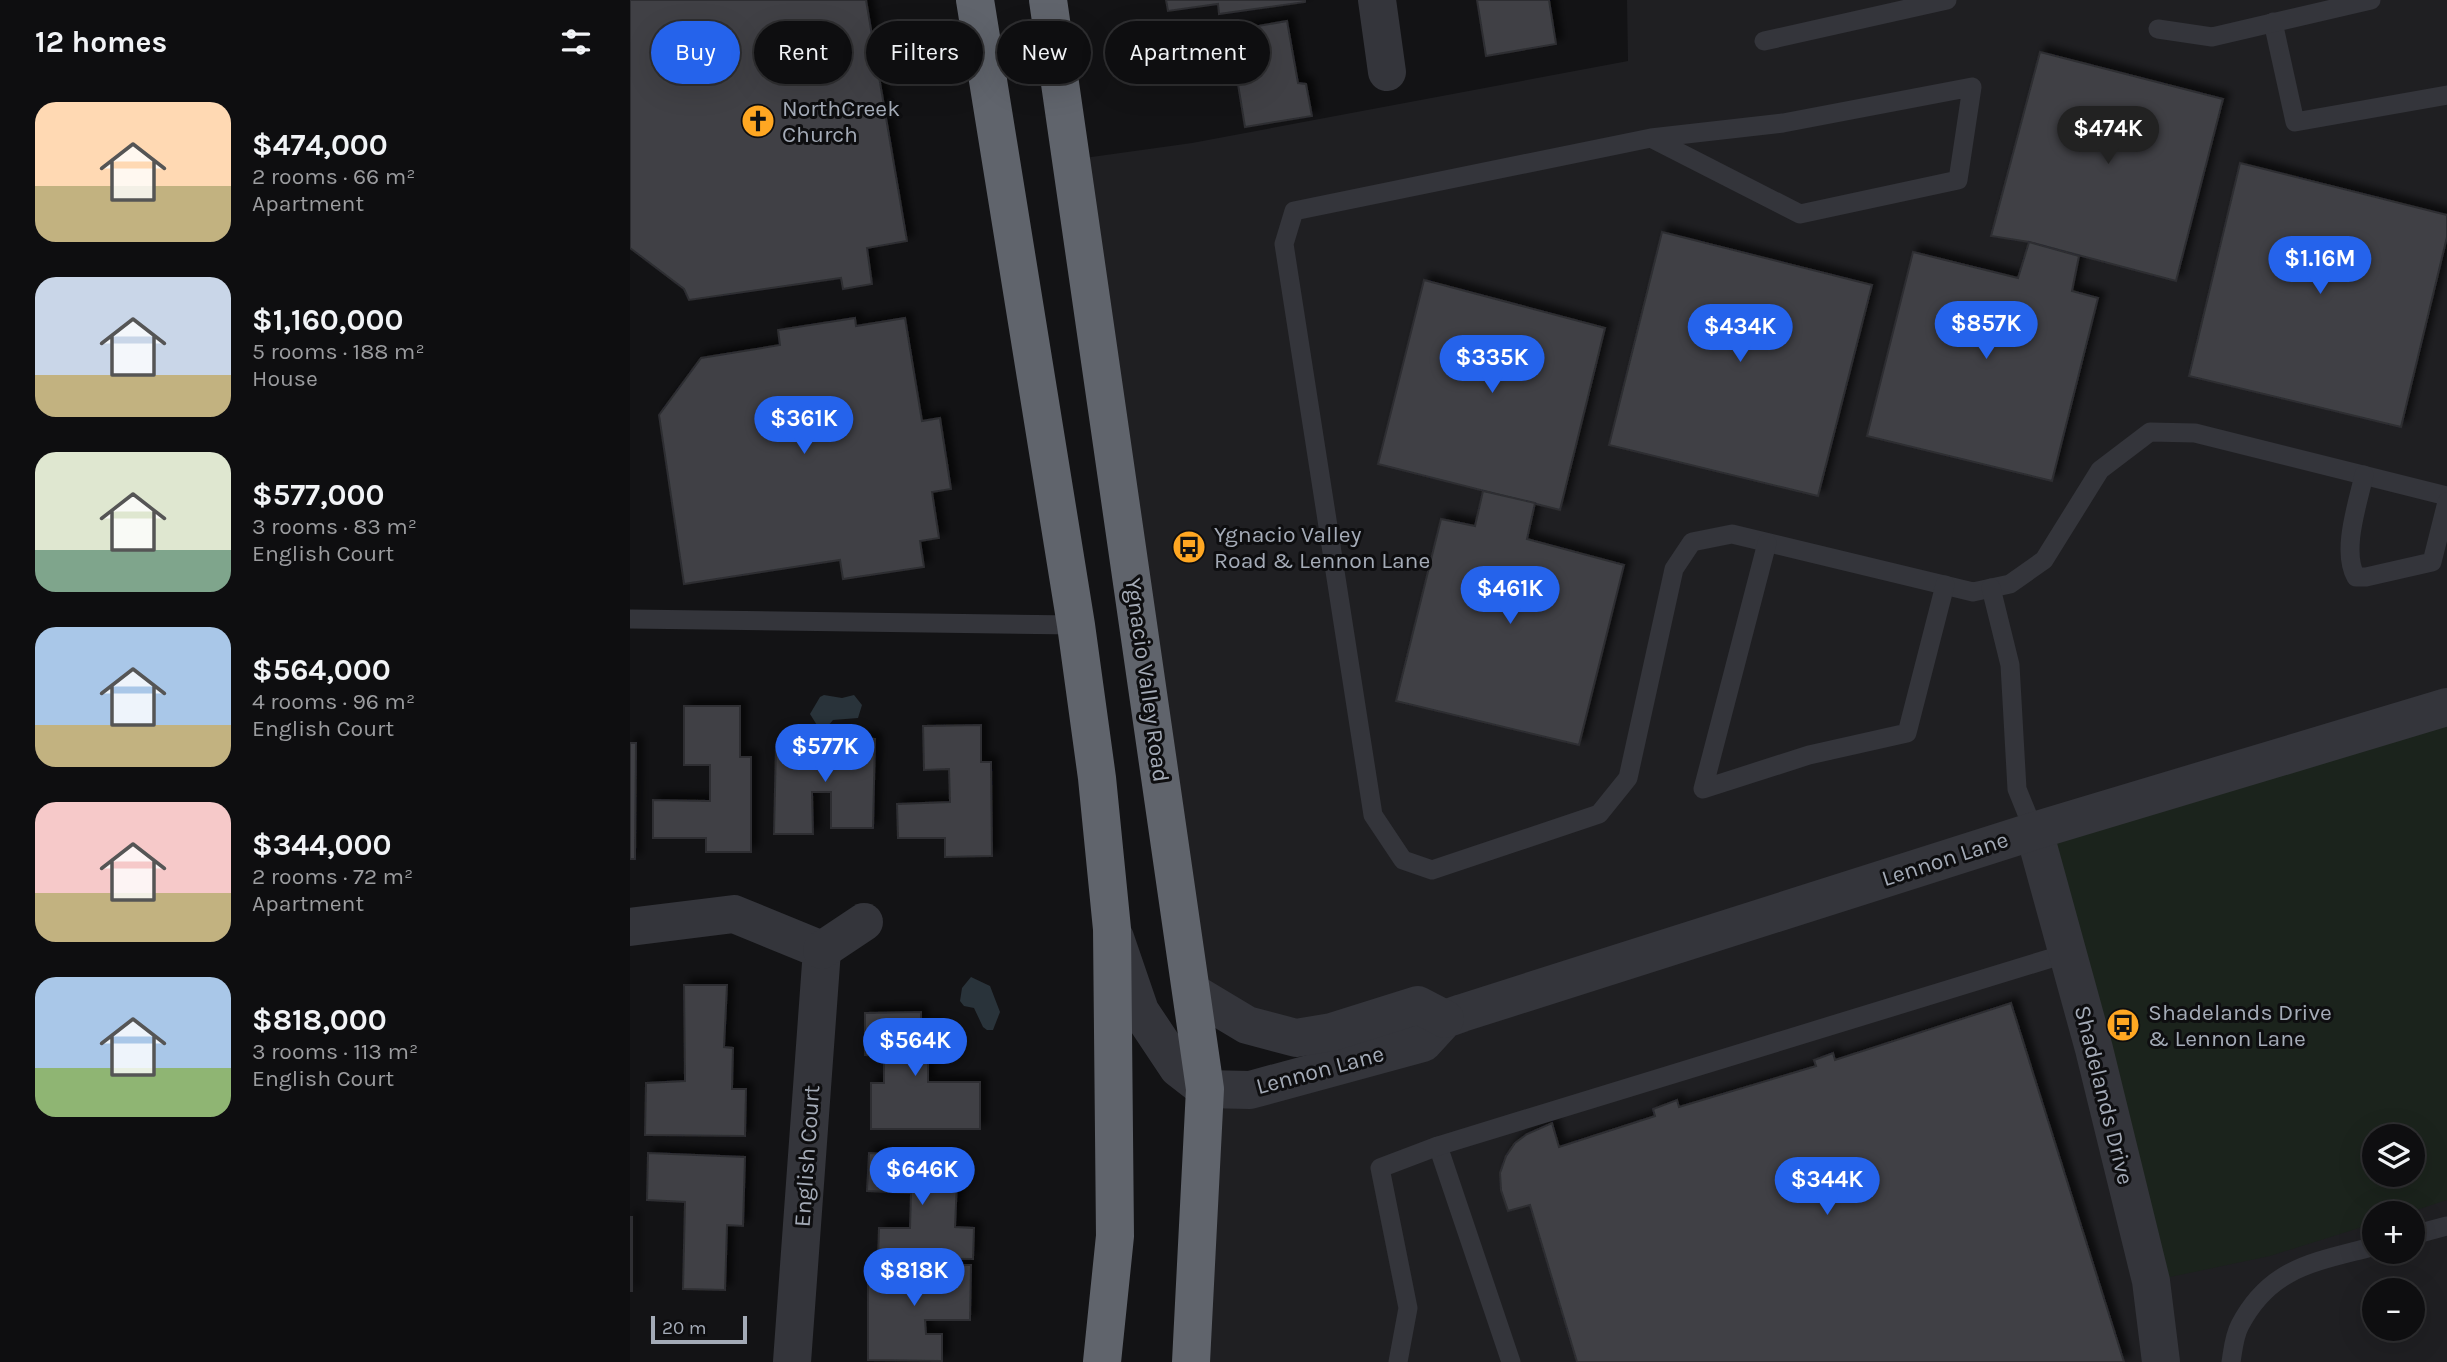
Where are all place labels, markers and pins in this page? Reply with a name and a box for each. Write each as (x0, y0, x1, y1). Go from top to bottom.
place label: NorthCreek Church (782, 95, 900, 148)
church icon: NorthCreek Church (739, 102, 777, 140)
pin: $474K (2059, 106, 2157, 166)
pin: $1.16M (2263, 236, 2377, 296)
pin: $857K (1937, 302, 2035, 361)
pin: $434K (1691, 304, 1789, 364)
pin: $335K (1443, 336, 1541, 395)
pin: $361K (755, 396, 853, 456)
place label: Ygnacio Valley Road & Lennon Lane (1214, 521, 1430, 574)
bus stop icon: Ygnacio Valley Road & Lennon Lane (1170, 528, 1208, 566)
pin: $461K (1461, 566, 1559, 626)
pin: $577K (776, 724, 874, 784)
place label: Shadelands Drive & Lennon Lane (2148, 999, 2332, 1052)
bus stop icon: Shadelands Drive & Lennon Lane (2104, 1006, 2142, 1044)
pin: $564K (866, 1018, 964, 1078)
pin: $646K (873, 1148, 971, 1207)
pin: $344K (1778, 1158, 1876, 1217)
pin: $818K (865, 1248, 963, 1308)

